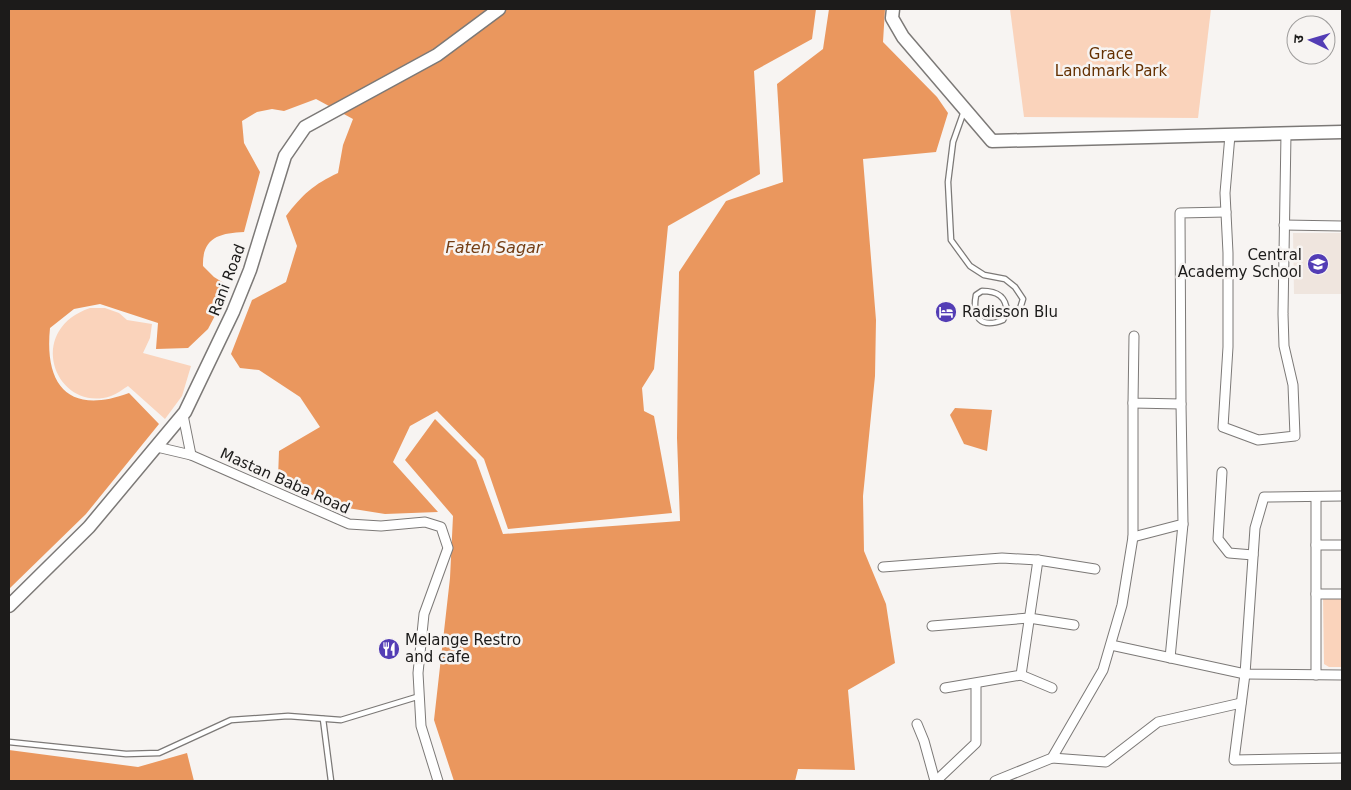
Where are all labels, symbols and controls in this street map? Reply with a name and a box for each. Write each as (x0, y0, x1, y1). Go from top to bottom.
north arrow (1286, 15, 1336, 65)
text: उ (1290, 33, 1306, 44)
park label: Grace Landmark Park (1055, 45, 1168, 80)
water label: Fateh Sagar (446, 238, 544, 257)
street label: Rani Road (205, 242, 249, 318)
place label: Central Academy School (1178, 246, 1302, 281)
school or university icon: Central Academy School (1306, 252, 1330, 276)
hotel icon: Radisson Blu (934, 300, 958, 324)
place label: Radisson Blu (962, 303, 1058, 321)
street label: Mastan Baba Road (217, 444, 353, 518)
place label: Melange Restro and cafe (405, 631, 521, 666)
restaurant icon: Melange Restro and cafe (377, 637, 401, 661)

